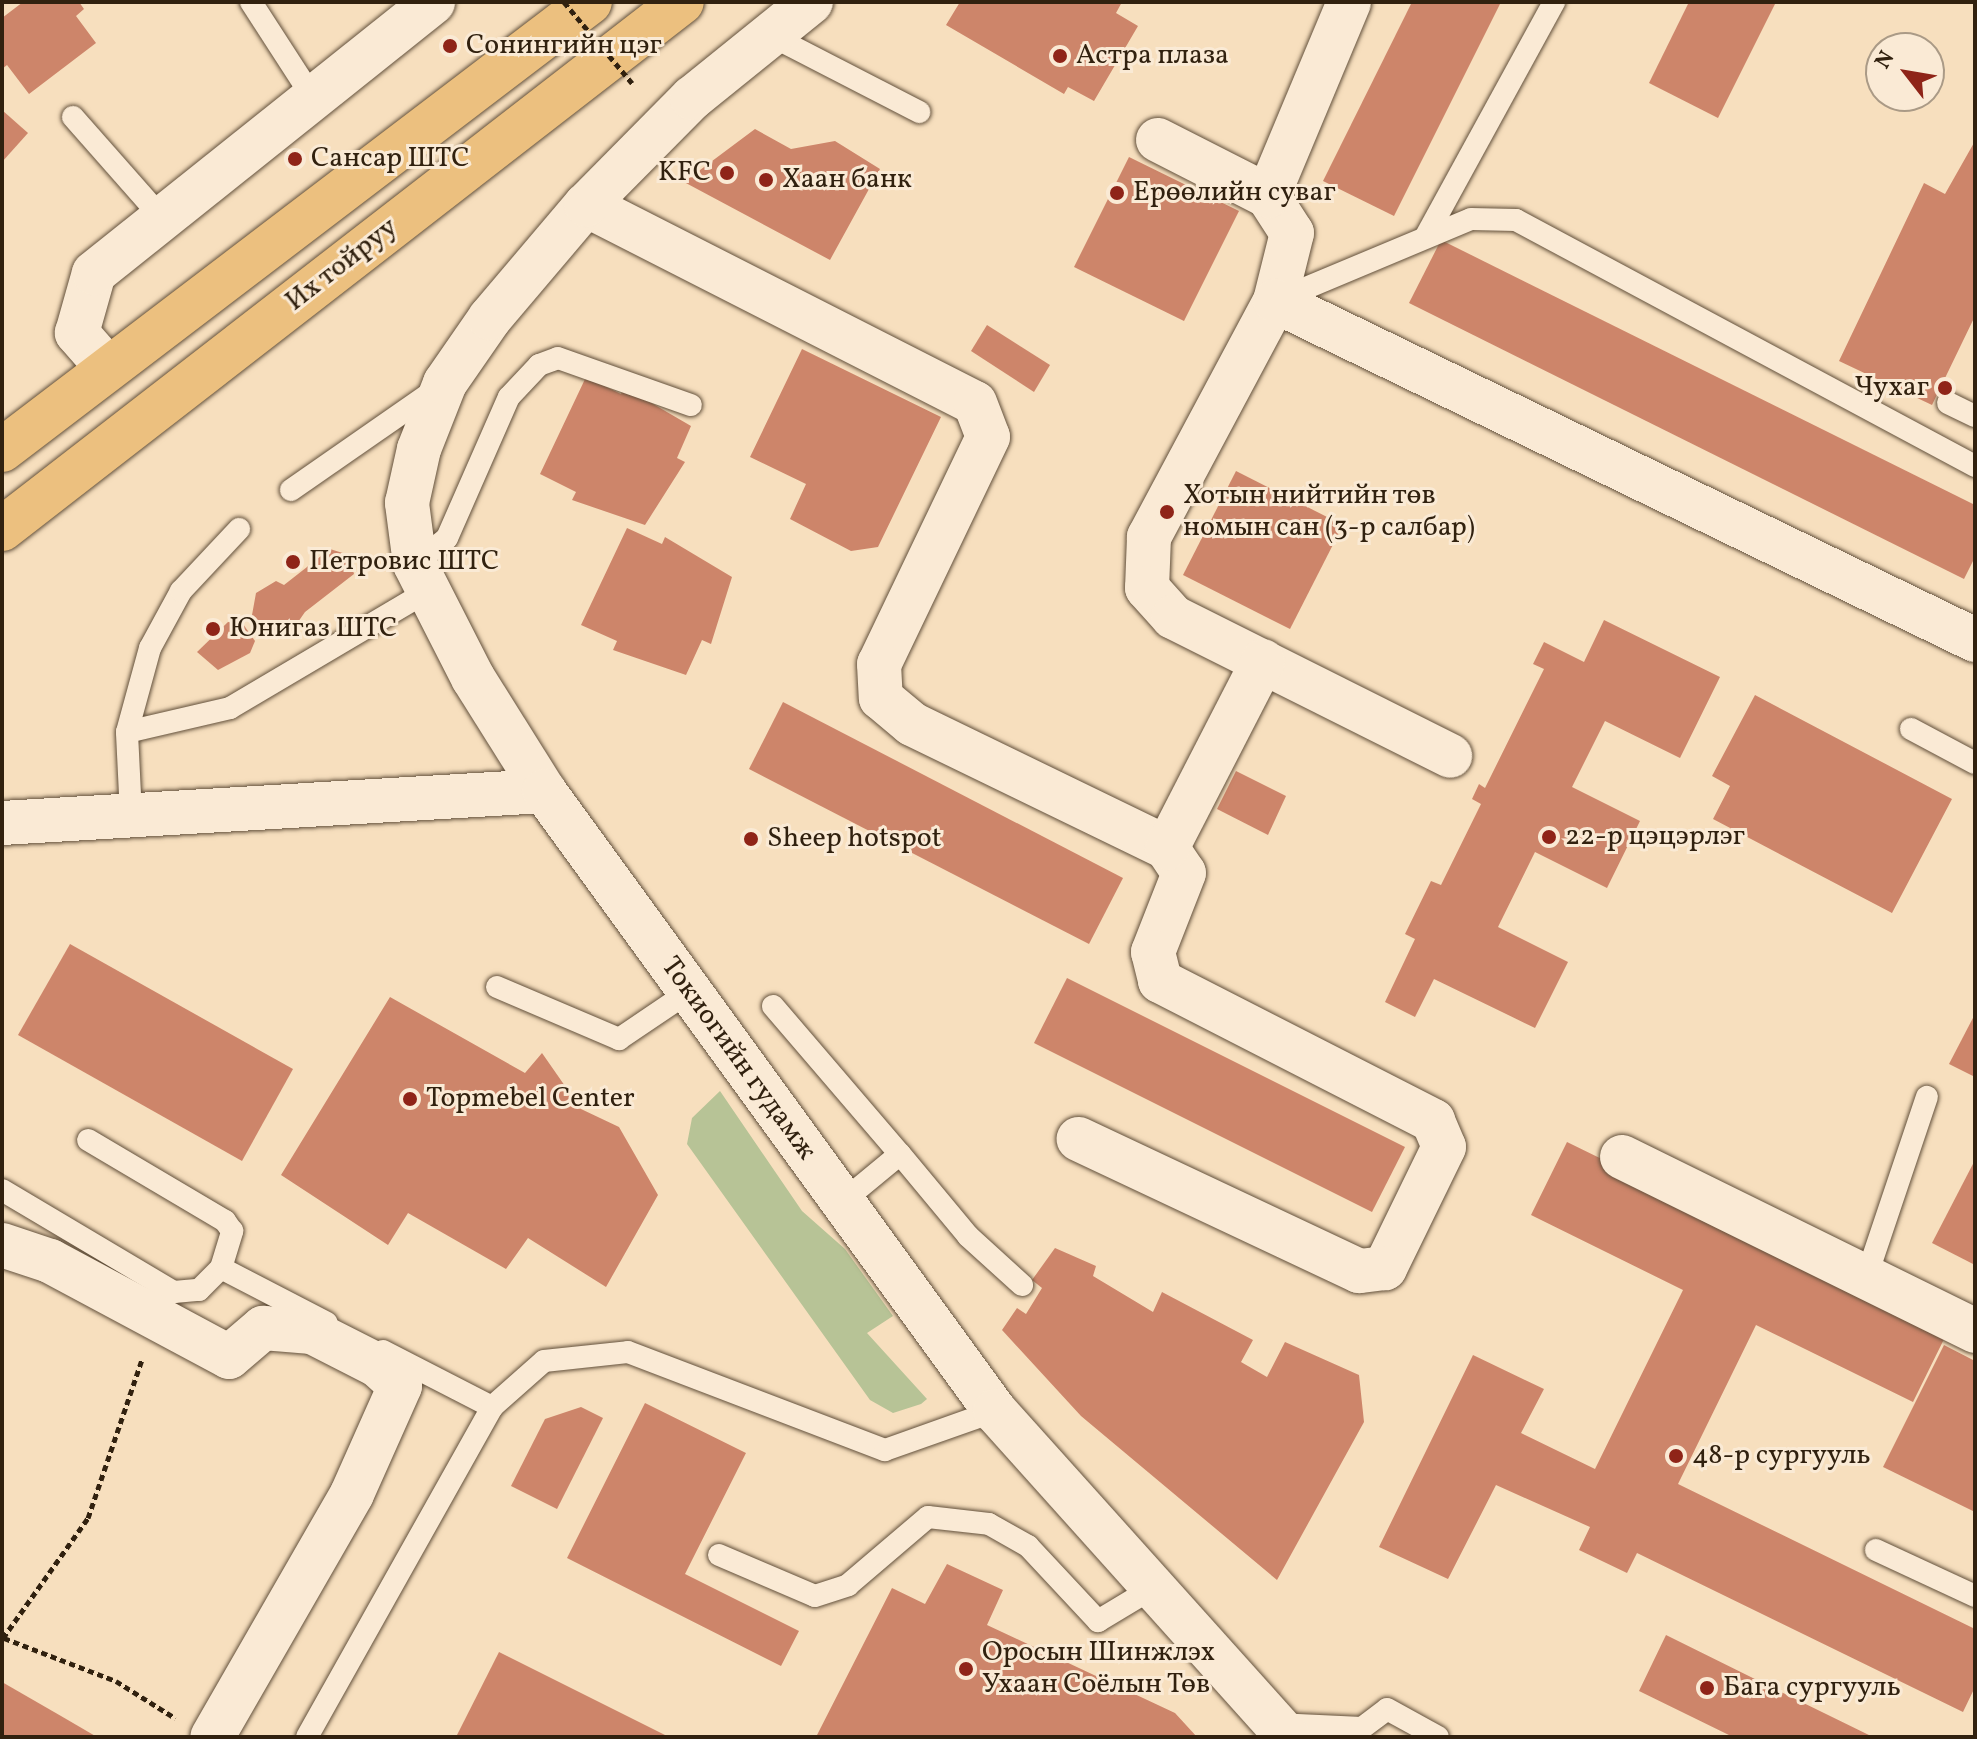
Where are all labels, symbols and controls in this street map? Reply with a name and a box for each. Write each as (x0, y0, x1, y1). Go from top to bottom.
place label: Сонингийн цэг (466, 29, 662, 63)
north arrow (1865, 32, 1945, 112)
marker: Сонингийн цэг (441, 37, 459, 55)
place label: Астра плаза (1076, 39, 1229, 73)
text: N (1868, 46, 1903, 75)
marker: Астра плаза (1051, 47, 1069, 65)
place label: Сансар ШТС (311, 142, 470, 176)
marker: Сансар ШТС (286, 150, 304, 168)
place label: KFC (658, 156, 711, 190)
place label: Хаан банк (782, 163, 912, 197)
marker: KFC (718, 164, 736, 182)
marker: Хаан банк (757, 171, 775, 189)
place label: Ерөөлийн суваг (1133, 176, 1336, 210)
marker: Ерөөлийн суваг (1108, 184, 1126, 202)
street label: Их тойруу (279, 211, 405, 319)
place label: Чухаг (1854, 371, 1929, 405)
marker: Чухаг (1936, 379, 1954, 397)
place label: Хотын нийтийн төв номын сан (3-р салбар) (1183, 479, 1475, 545)
marker: Хотын нийтийн төв номын сан (3-р салбар) (1158, 503, 1176, 521)
place label: Петровис ШТС (309, 545, 499, 579)
marker: Петровис ШТС (284, 553, 302, 571)
place label: Юнигаз ШТС (229, 612, 397, 646)
marker: Юнигаз ШТС (204, 620, 222, 638)
place label: 22-р цэцэрлэг (1565, 820, 1745, 854)
place label: Sheep hotspot (767, 822, 941, 856)
marker: 22-р цэцэрлэг (1540, 828, 1558, 846)
marker: Sheep hotspot (742, 830, 760, 848)
street label: Токиогийн гудамж (653, 951, 823, 1167)
place label: Topmebel Center (426, 1082, 635, 1116)
marker: Topmebel Center (401, 1090, 419, 1108)
place label: 48-р сургууль (1692, 1439, 1871, 1473)
marker: 48-р сургууль (1667, 1447, 1685, 1465)
place label: Оросын Шинжлэх Ухаан Соёлын Төв (982, 1636, 1215, 1702)
marker: Оросын Шинжлэх Ухаан Соёлын Төв (957, 1660, 975, 1678)
place label: Бага сургууль (1723, 1671, 1901, 1705)
marker: Бага сургууль (1698, 1679, 1716, 1697)

